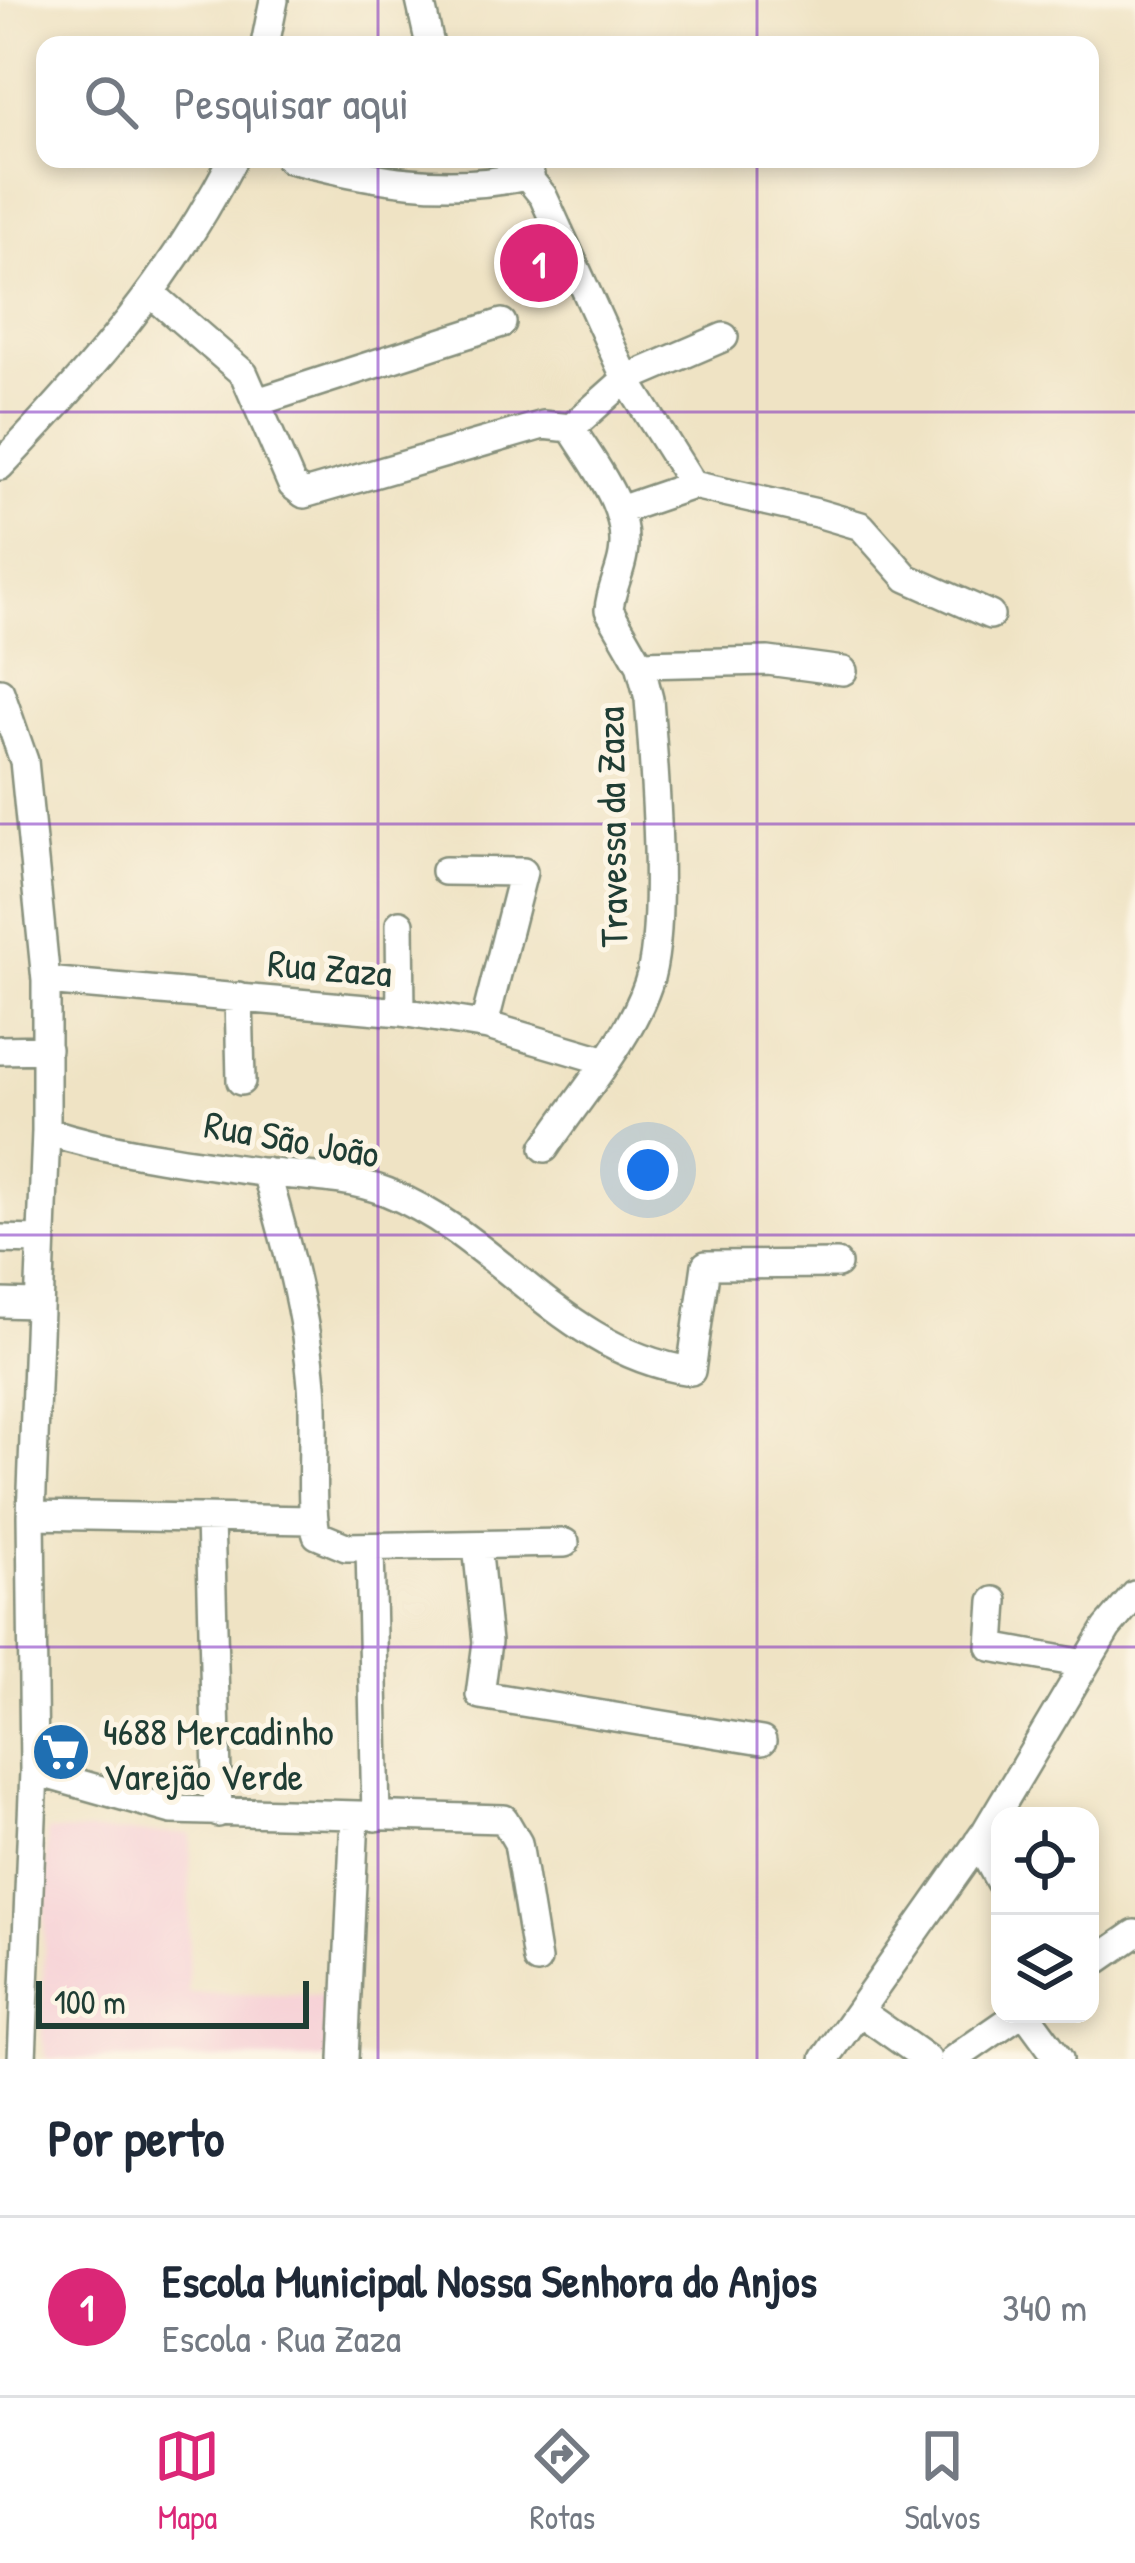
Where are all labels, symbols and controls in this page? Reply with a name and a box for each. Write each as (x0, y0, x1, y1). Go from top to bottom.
search box (36, 36, 1099, 168)
icon: search (78, 69, 144, 135)
text: Pesquisar aqui (174, 72, 409, 133)
pin: 1 (500, 218, 578, 308)
street label: Travessa da Zaza (582, 706, 640, 948)
street label: Rua Zaza (266, 935, 394, 999)
street label: Rua São João (200, 1097, 384, 1179)
your location (618, 1140, 678, 1200)
place label: 4688 Mercadinho Varejão Verde (103, 1704, 334, 1802)
supermarket icon: 4688 Mercadinho Varejão Verde (30, 1721, 92, 1783)
map controls (991, 1807, 1099, 2023)
button: locate (991, 1807, 1099, 1915)
button: layers (991, 1915, 1099, 2023)
scale bar (36, 1975, 309, 2028)
text: 100 m (54, 1980, 126, 2024)
text: Por perto (48, 2103, 224, 2172)
text: Escola Municipal Nossa Senhora do Anjos (162, 2250, 817, 2311)
text: 1 (80, 2280, 94, 2333)
text: 340 m (1002, 2280, 1087, 2333)
text: Escola · Rua Zaza (162, 2311, 401, 2364)
tab: Mapa (154, 2423, 220, 2539)
tab: Rotas (529, 2423, 595, 2539)
tab: Salvos (904, 2423, 981, 2539)

